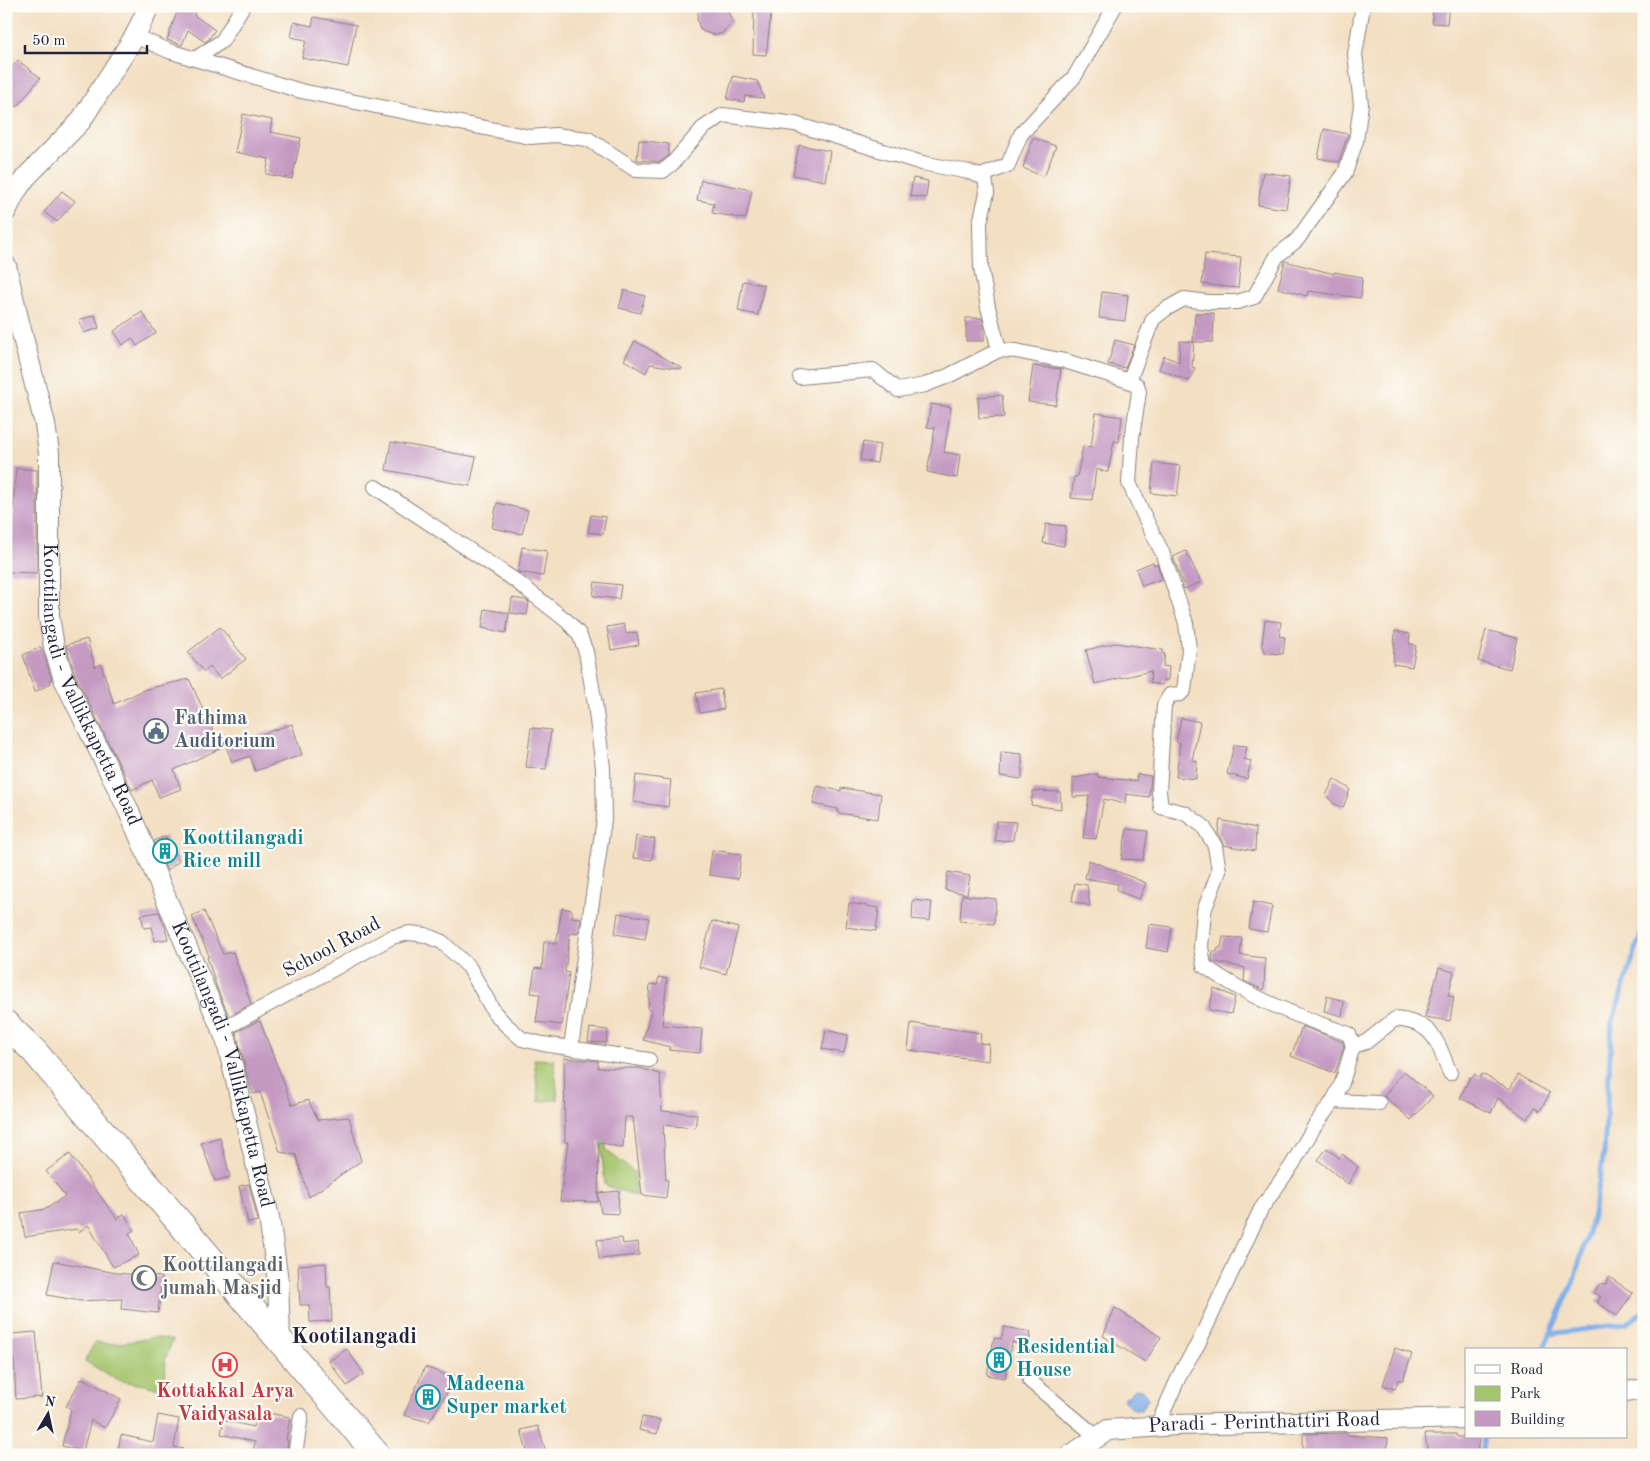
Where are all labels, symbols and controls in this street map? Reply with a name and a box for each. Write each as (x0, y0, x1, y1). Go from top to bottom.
scale bar (25, 22, 148, 54)
text: 50 m (32, 34, 66, 49)
street label: Koottilangadi - Vallikkapetta Road (39, 543, 144, 829)
place label: Fathima Auditorium (174, 709, 276, 752)
public building icon: Fathima Auditorium (143, 718, 169, 744)
place label: Koottilangadi Rice mill (182, 829, 303, 872)
building icon: Koottilangadi Rice mill (152, 838, 178, 864)
street label: School Road (280, 914, 384, 982)
street label: Koottilangadi - Vallikkapetta Road (167, 918, 276, 1210)
place label: Koottilangadi jumah Masjid (160, 1256, 283, 1299)
mosque icon: Koottilangadi jumah Masjid (131, 1265, 157, 1291)
district label: Kootilangadi (291, 1326, 417, 1348)
place label: Residential House (1016, 1338, 1115, 1381)
building icon: Residential House (986, 1347, 1012, 1373)
legend (1465, 1348, 1628, 1438)
hospital icon: Kottakkal Arya Vaidyasala (212, 1352, 238, 1378)
text: Road (1510, 1363, 1544, 1378)
place label: Madeena Super market (446, 1375, 567, 1418)
place label: Kottakkal Arya Vaidyasala (156, 1382, 294, 1425)
building icon: Madeena Super market (415, 1384, 441, 1410)
text: Park (1510, 1387, 1541, 1402)
north arrow (22, 1388, 72, 1438)
text: N (43, 1394, 57, 1410)
street label: Paradi - Perinthattiri Road (1147, 1410, 1381, 1437)
text: Building (1510, 1413, 1565, 1428)

